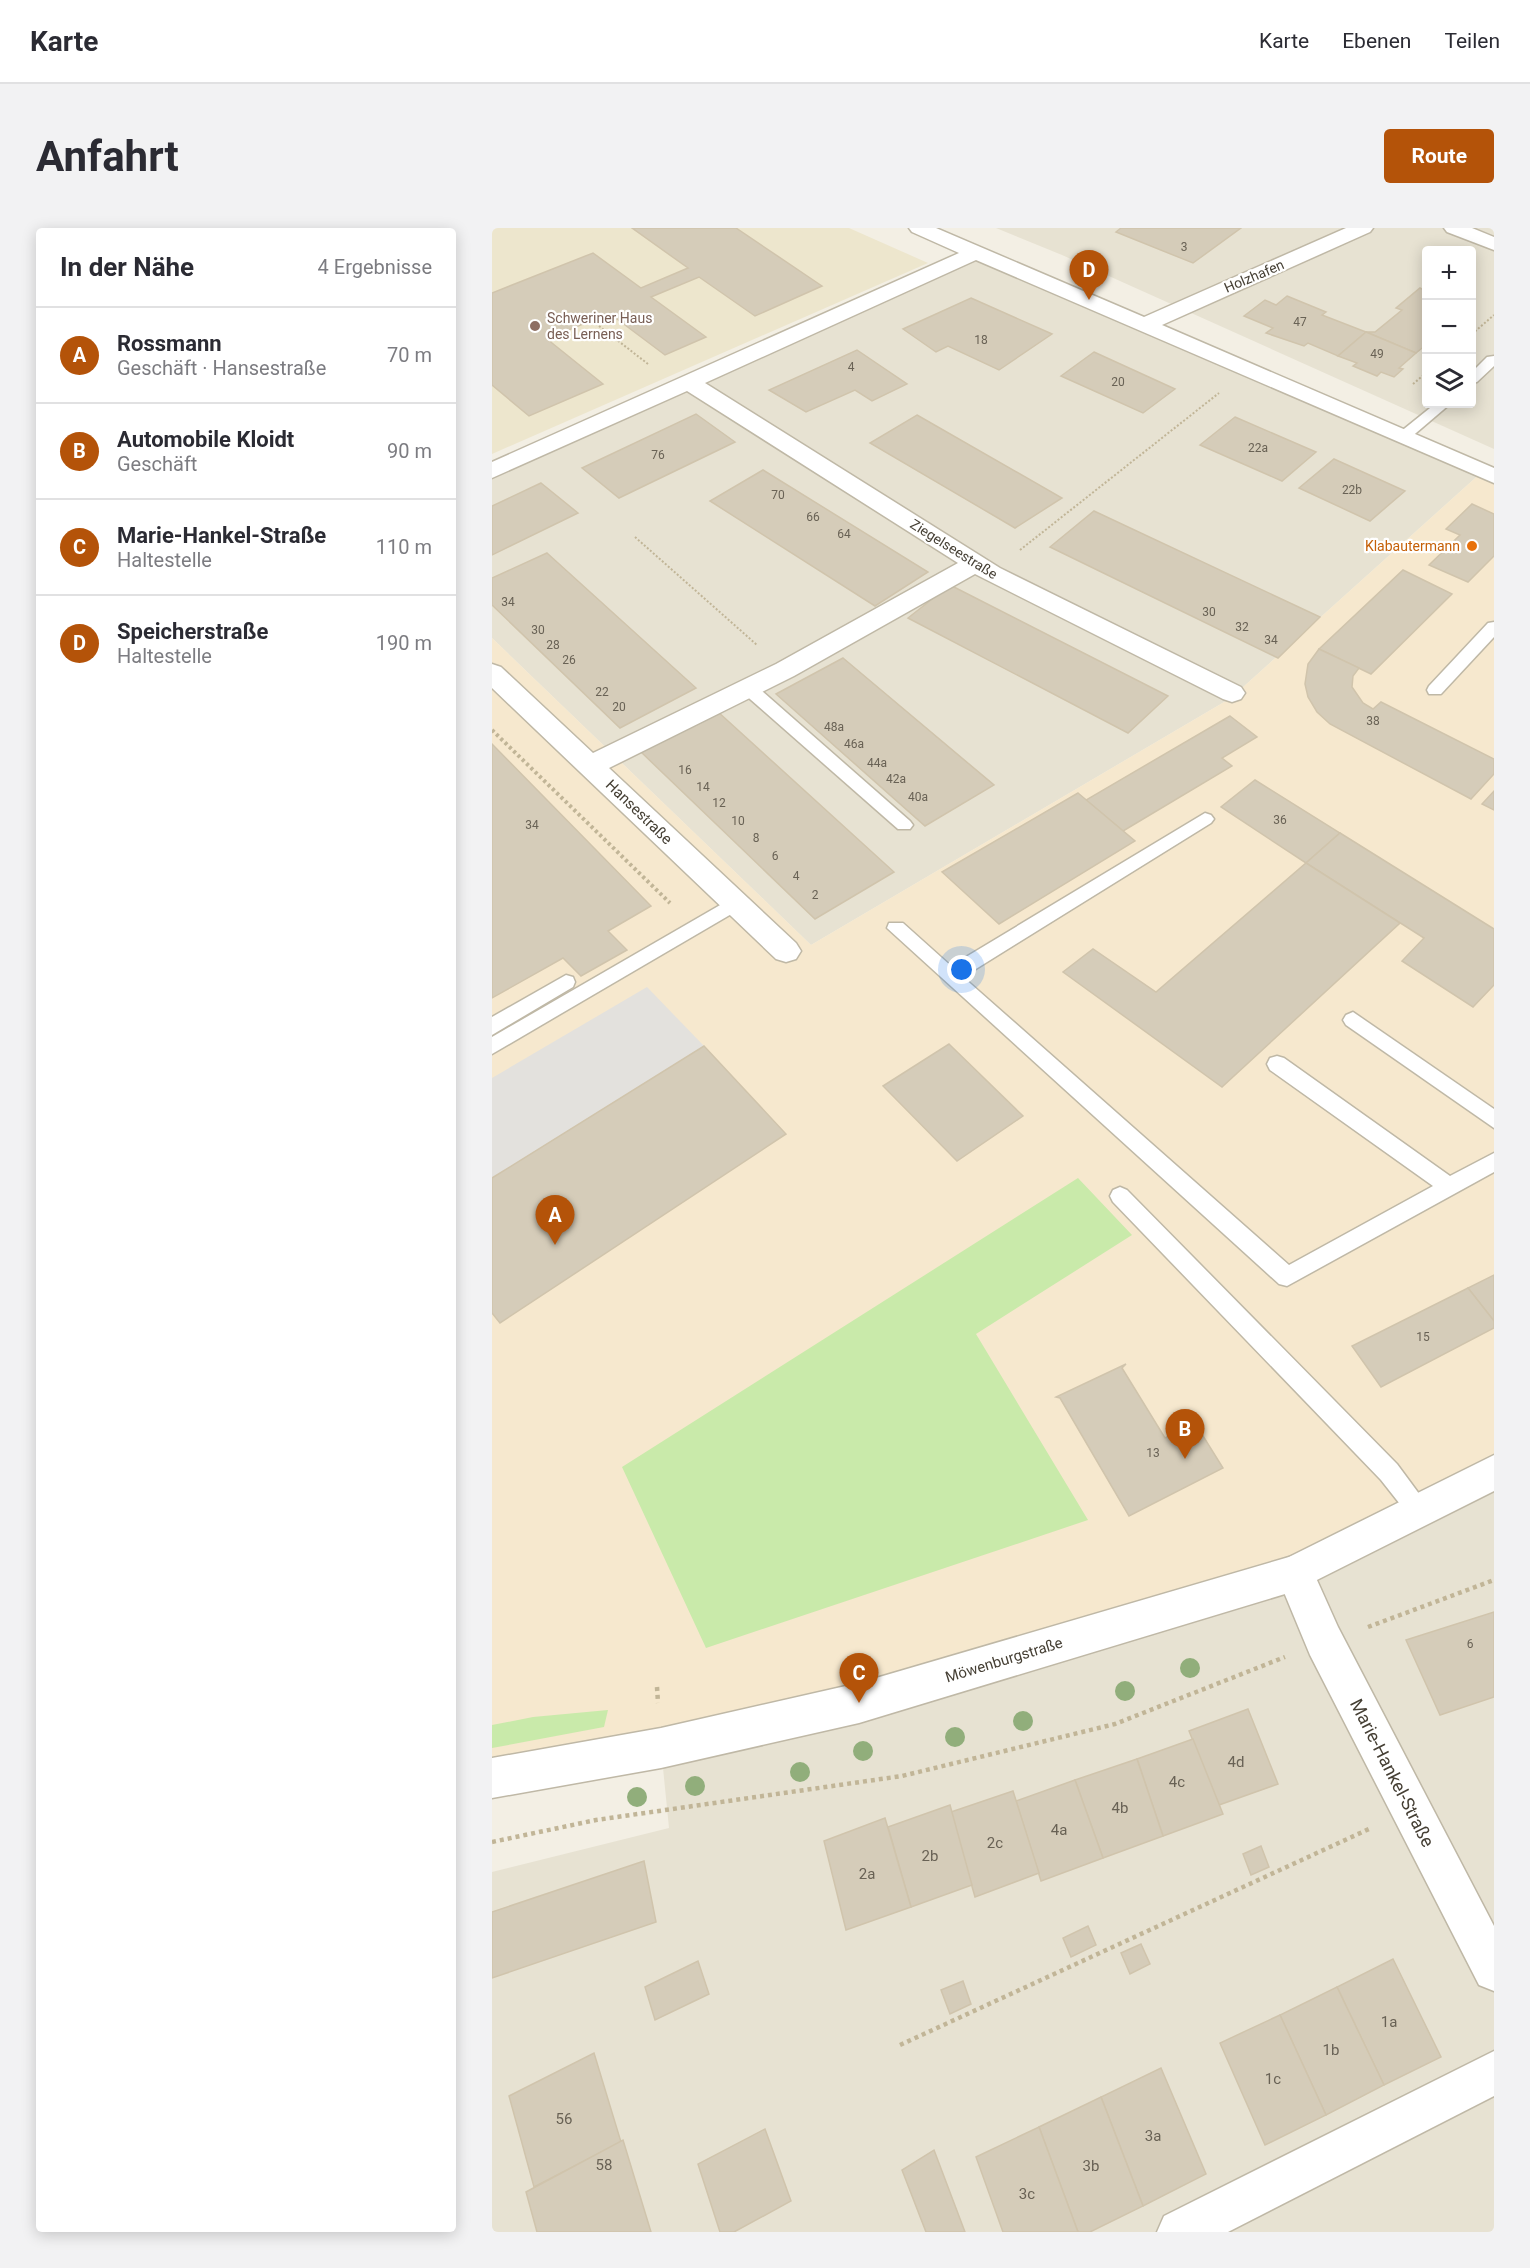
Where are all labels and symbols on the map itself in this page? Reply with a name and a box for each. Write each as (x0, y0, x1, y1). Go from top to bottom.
house number: 3 (1181, 240, 1187, 254)
pin: D (1070, 250, 1108, 300)
street label: Holzhafen (1222, 256, 1286, 296)
place label: Schweriner Haus des Lernens (547, 310, 652, 342)
house number: 47 (1293, 315, 1307, 329)
marker: Schweriner Haus des Lernens (528, 319, 542, 333)
house number: 18 (974, 333, 988, 347)
house number: 49 (1370, 347, 1384, 361)
house number: 4 (848, 360, 855, 374)
house number: 20 (1111, 375, 1125, 389)
house number: 22a (1248, 441, 1268, 455)
house number: 76 (651, 448, 665, 462)
house number: 22b (1342, 483, 1362, 497)
house number: 70 (771, 488, 785, 502)
house number: 66 (806, 510, 820, 524)
street label: Ziegelseestraße (908, 516, 1000, 582)
house number: 64 (837, 527, 851, 541)
place label: Klabautermann (1365, 538, 1460, 554)
marker: Klabautermann (1465, 539, 1479, 553)
house number: 34 (501, 595, 515, 609)
house number: 30 (1202, 605, 1216, 619)
house number: 32 (1235, 620, 1249, 634)
house number: 30 (531, 623, 545, 637)
house number: 34 (1264, 633, 1278, 647)
house number: 28 (546, 638, 560, 652)
house number: 26 (562, 653, 576, 667)
house number: 22 (595, 685, 609, 699)
house number: 20 (612, 700, 626, 714)
house number: 38 (1366, 714, 1380, 728)
house number: 48a (824, 720, 844, 734)
house number: 46a (844, 737, 864, 751)
house number: 44a (867, 756, 887, 770)
house number: 16 (678, 763, 692, 777)
house number: 42a (886, 772, 906, 786)
street label: Hansestraße (602, 776, 676, 848)
house number: 14 (696, 780, 710, 794)
house number: 40a (908, 790, 928, 804)
house number: 12 (712, 796, 726, 810)
house number: 36 (1273, 813, 1287, 827)
house number: 10 (731, 814, 745, 828)
house number: 34 (525, 818, 539, 832)
house number: 8 (753, 831, 760, 845)
house number: 6 (772, 849, 779, 863)
house number: 4 (793, 869, 800, 883)
house number: 2 (812, 888, 819, 902)
your location (947, 955, 976, 984)
pin: A (536, 1196, 574, 1245)
house number: 15 (1416, 1330, 1430, 1344)
pin: B (1166, 1410, 1204, 1459)
house number: 13 (1146, 1446, 1160, 1460)
street label: Möwenburgstraße (943, 1634, 1065, 1686)
house number: 6 (1467, 1637, 1474, 1651)
pin: C (840, 1654, 878, 1703)
street label: Marie-Hankel-Straße (1346, 1695, 1439, 1850)
house number: 4d (1228, 1753, 1244, 1771)
house number: 4c (1169, 1773, 1185, 1791)
house number: 4b (1112, 1799, 1128, 1817)
house number: 4a (1051, 1821, 1067, 1839)
house number: 2c (987, 1834, 1003, 1852)
house number: 2b (922, 1847, 938, 1865)
house number: 2a (859, 1865, 875, 1883)
house number: 1a (1381, 2013, 1397, 2031)
house number: 1b (1323, 2041, 1339, 2059)
house number: 1c (1265, 2070, 1281, 2088)
house number: 56 (556, 2110, 572, 2128)
house number: 3a (1145, 2127, 1161, 2145)
house number: 58 (596, 2156, 612, 2174)
house number: 3b (1083, 2157, 1099, 2175)
house number: 3c (1019, 2185, 1035, 2203)

